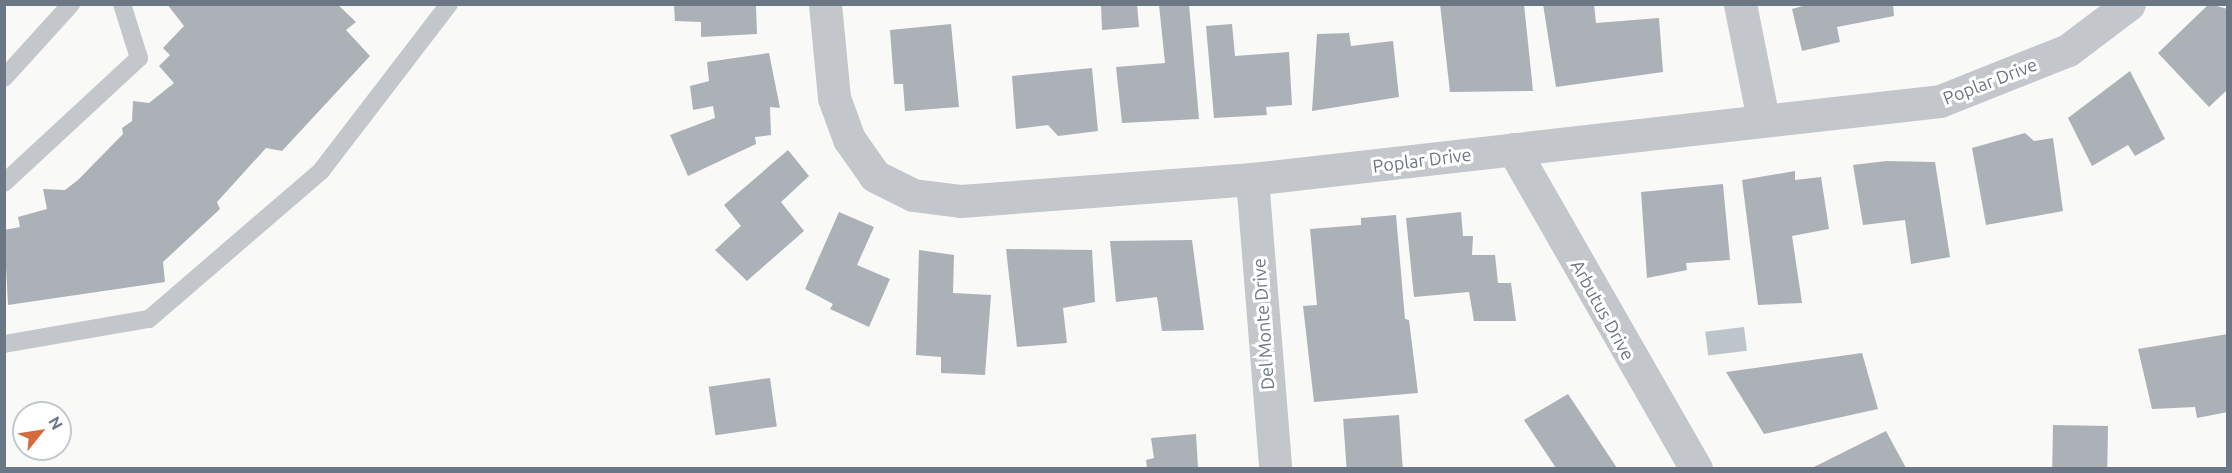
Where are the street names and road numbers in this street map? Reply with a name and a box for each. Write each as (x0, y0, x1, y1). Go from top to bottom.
street label: Poplar Drive (1940, 53, 2040, 109)
street label: Poplar Drive (1371, 143, 1473, 177)
street label: Arbutus Drive (1567, 256, 1639, 364)
street label: Del Monte Drive (1248, 258, 1278, 390)

